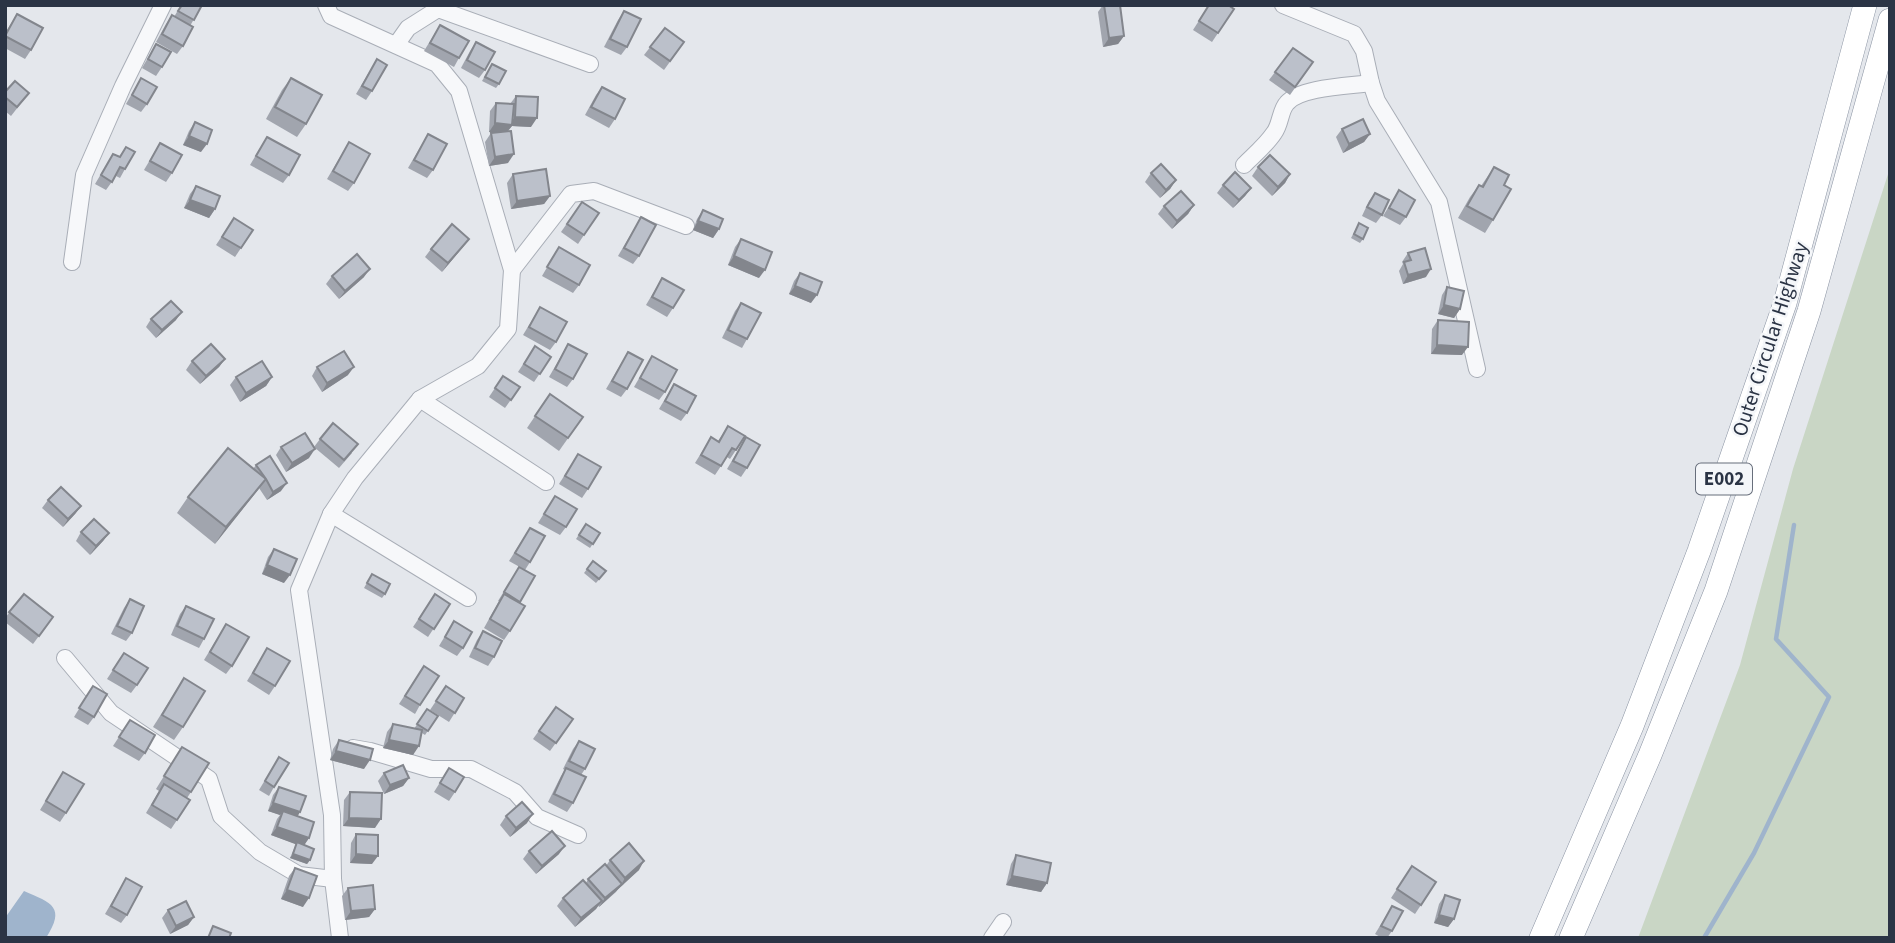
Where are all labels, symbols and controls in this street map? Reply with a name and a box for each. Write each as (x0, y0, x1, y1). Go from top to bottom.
street label: Outer Circular Highway (1724, 238, 1816, 440)
road number: E002 (1696, 464, 1752, 494)

